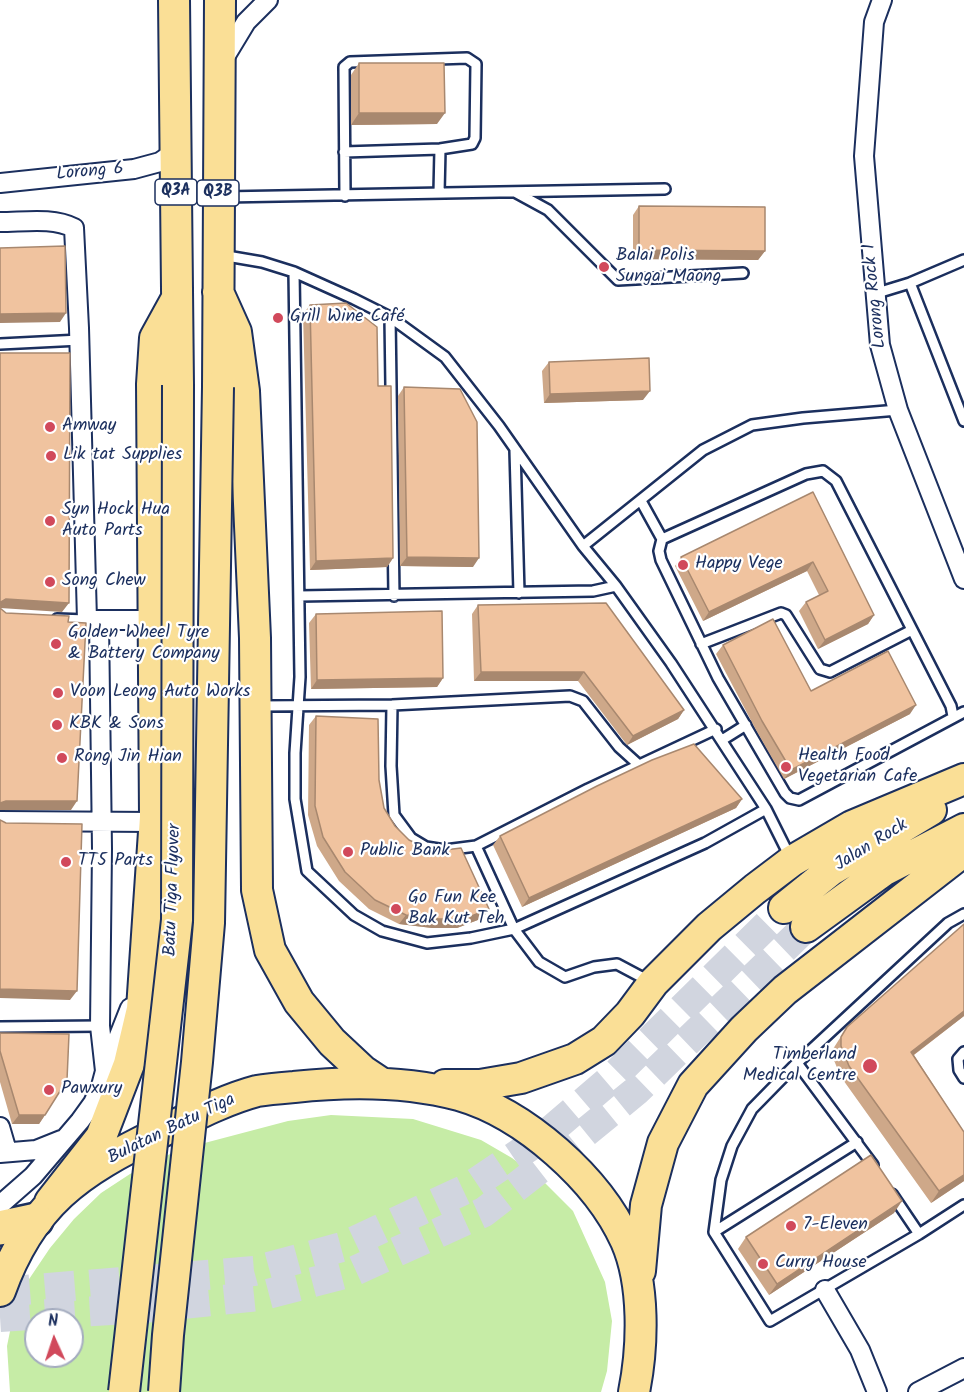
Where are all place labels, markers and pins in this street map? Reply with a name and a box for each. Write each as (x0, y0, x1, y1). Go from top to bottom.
place label: Balai Polis Sungai Maong (616, 246, 721, 288)
marker: Balai Polis Sungai Maong (597, 260, 611, 274)
place label: Grill Wine Café (290, 307, 404, 329)
marker: Grill Wine Café (271, 311, 285, 325)
place label: Amway (62, 416, 116, 438)
marker: Amway (43, 420, 57, 434)
place label: Lik tat Supplies (63, 445, 182, 467)
marker: Lik tat Supplies (44, 449, 58, 463)
place label: Syn Hock Hua Auto Parts (62, 500, 170, 542)
marker: Syn Hock Hua Auto Parts (43, 514, 57, 528)
place label: Happy Vege (695, 554, 783, 576)
marker: Happy Vege (676, 558, 690, 572)
place label: Song Chew (62, 571, 146, 593)
marker: Song Chew (43, 575, 57, 589)
place label: Golden Wheel Tyre & Battery Company (68, 623, 220, 666)
marker: Golden Wheel Tyre & Battery Company (49, 637, 63, 651)
place label: Voon Leong Auto Works (70, 682, 250, 704)
marker: Voon Leong Auto Works (51, 686, 65, 700)
place label: KBK & Sons (69, 714, 164, 736)
marker: KBK & Sons (50, 718, 64, 732)
place label: Health Food Vegetarian Cafe (798, 746, 917, 789)
place label: Rong Jin Hian (74, 747, 182, 769)
marker: Rong Jin Hian (55, 751, 69, 765)
marker: Health Food Vegetarian Cafe (779, 760, 793, 774)
place label: Public Bank (360, 841, 450, 863)
marker: Public Bank (341, 845, 355, 859)
place label: TT5 Parts (78, 851, 153, 873)
marker: TT5 Parts (59, 855, 73, 869)
place label: Go Fun Kee Bak Kut Teh (408, 888, 504, 930)
marker: Go Fun Kee Bak Kut Teh (389, 902, 403, 916)
place label: Timberland Medical Centre (743, 1045, 856, 1088)
marker: Timberland Medical Centre (861, 1057, 879, 1075)
place label: Pawxury (61, 1079, 122, 1101)
marker: Pawxury (42, 1083, 56, 1097)
place label: 7-Eleven (803, 1215, 868, 1237)
marker: 7-Eleven (784, 1219, 798, 1233)
place label: Curry House (775, 1253, 867, 1275)
marker: Curry House (756, 1257, 770, 1271)

